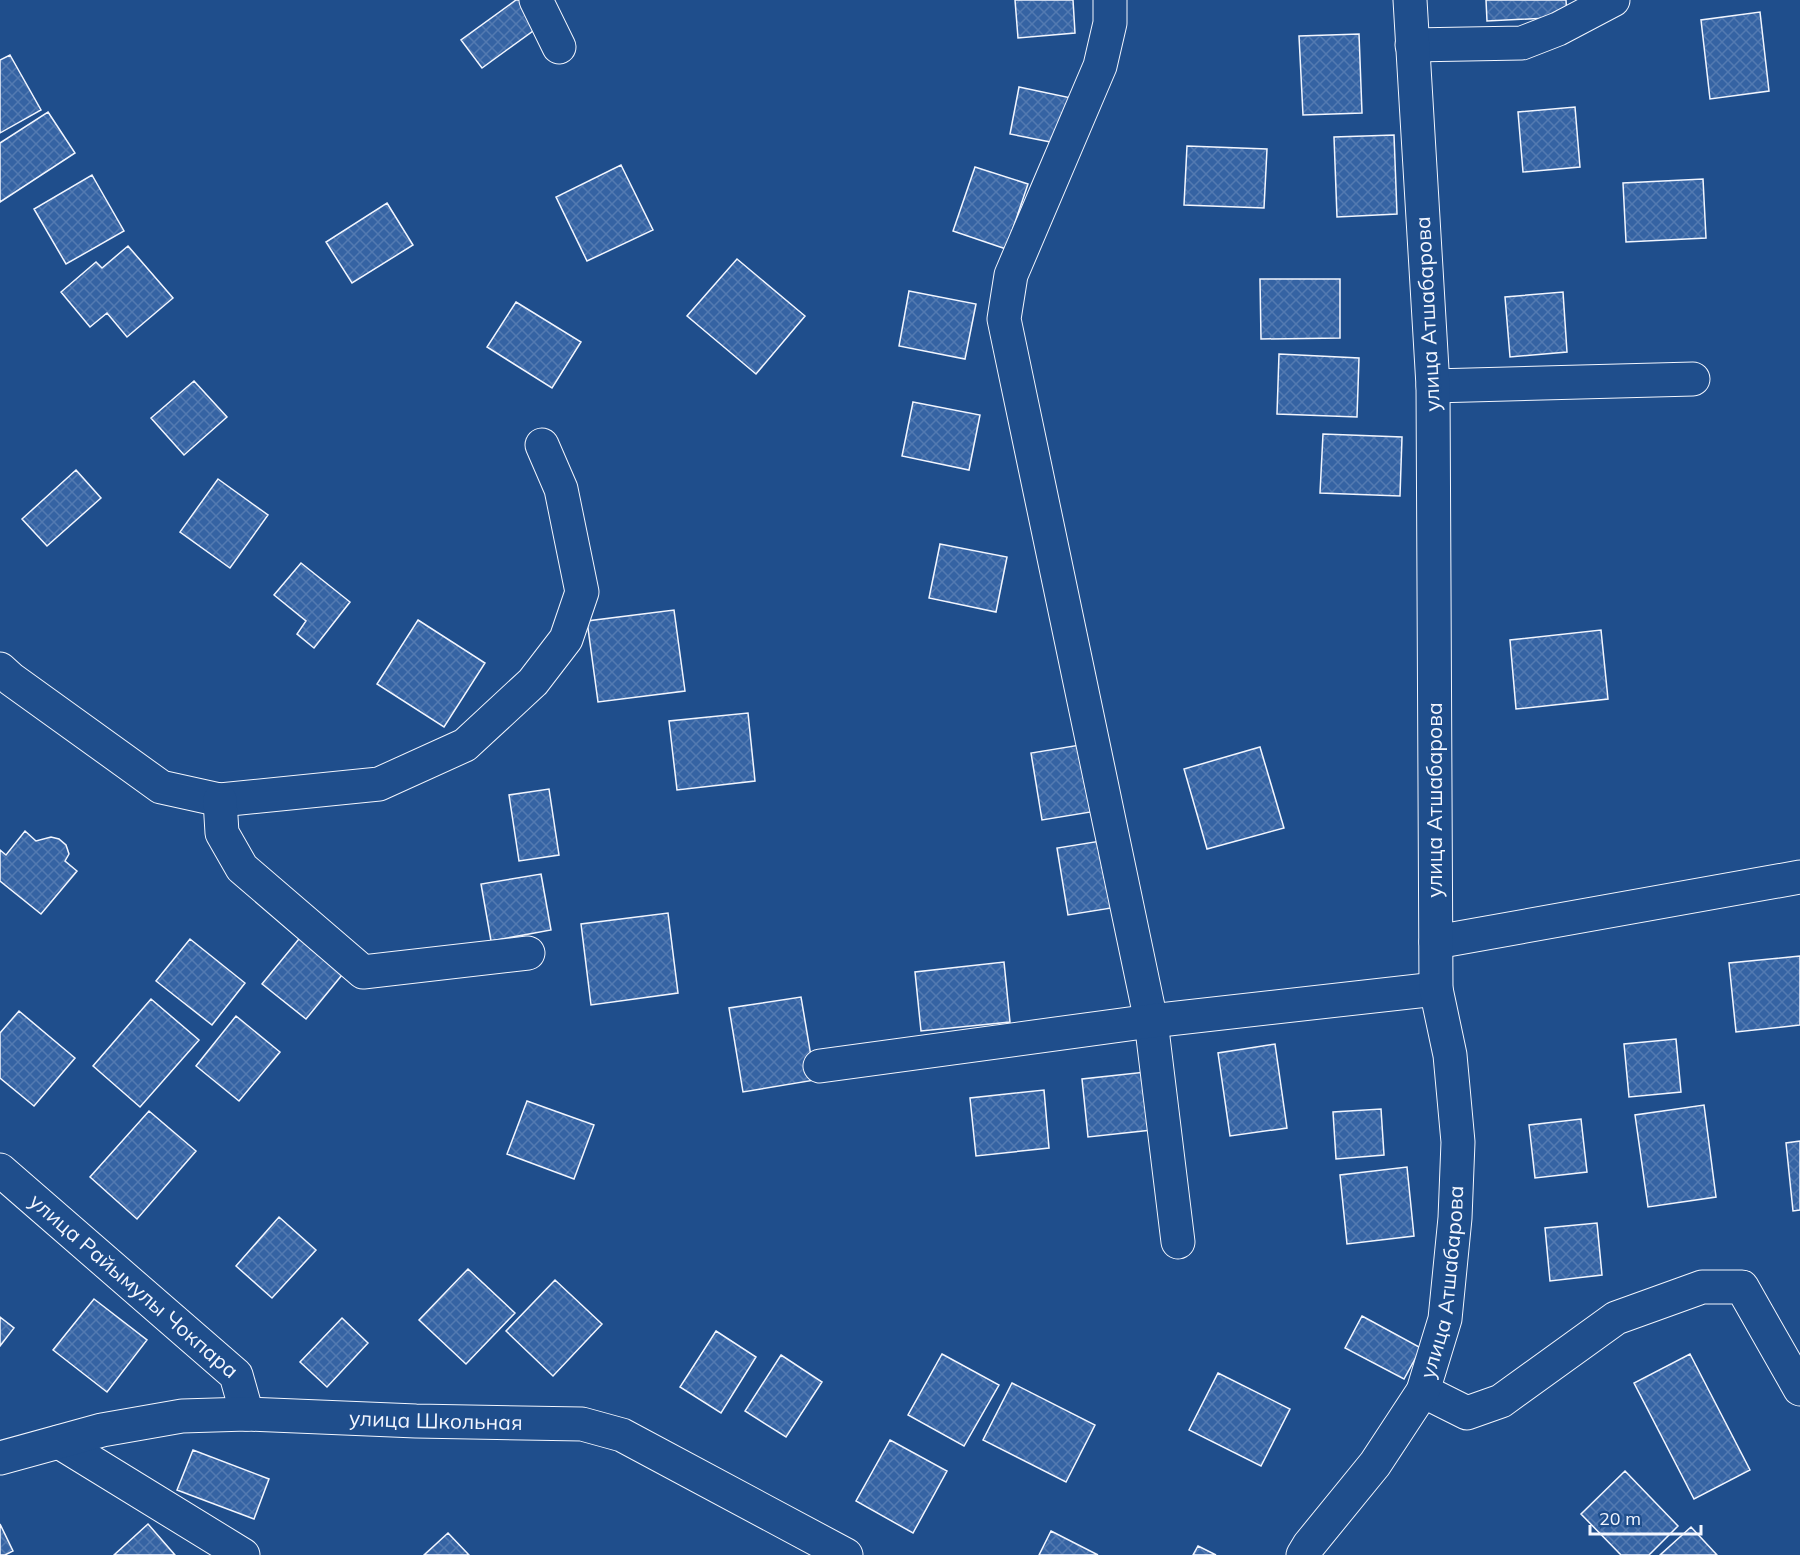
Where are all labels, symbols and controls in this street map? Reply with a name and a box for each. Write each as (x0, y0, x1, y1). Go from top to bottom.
street label: улица Атшабарова (1409, 216, 1445, 412)
street label: улица Атшабарова (1421, 702, 1447, 898)
street label: улица Атшабарова (1414, 1185, 1468, 1381)
street label: улица Райымулы Чокпара (24, 1188, 244, 1383)
street label: улица Школьная (349, 1404, 523, 1435)
scale bar (1590, 1498, 1701, 1536)
text: 20 m (1599, 1507, 1641, 1530)

